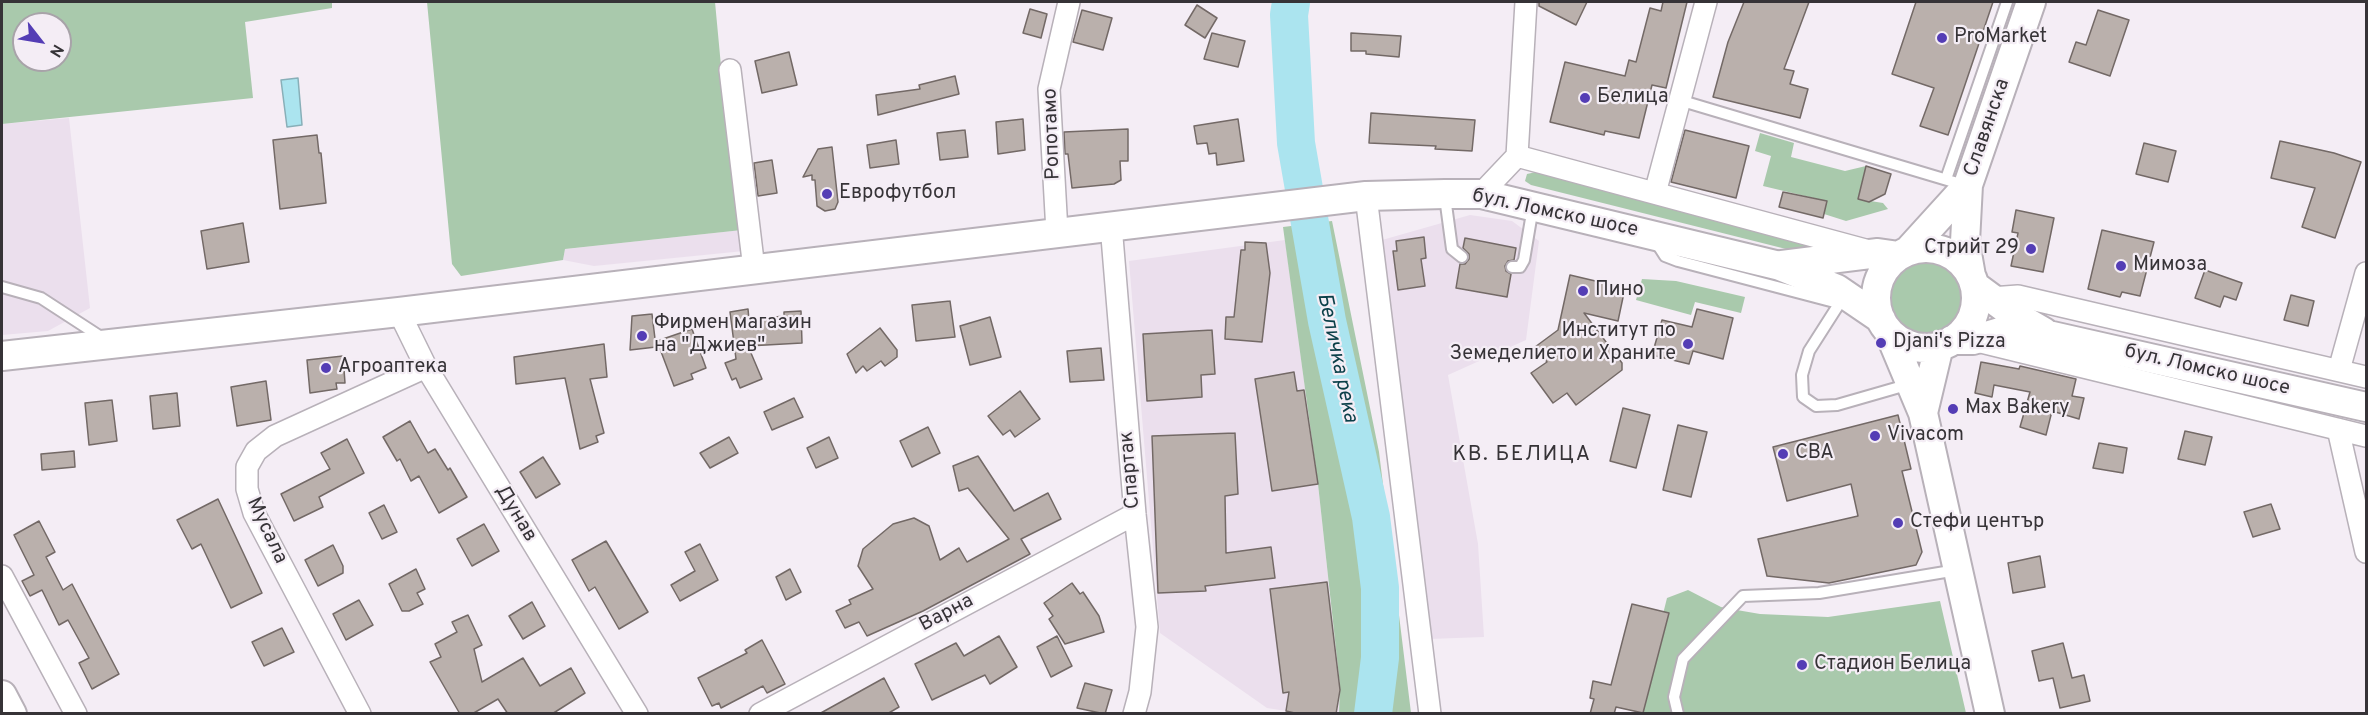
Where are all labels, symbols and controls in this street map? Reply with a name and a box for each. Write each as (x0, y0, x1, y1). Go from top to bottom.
north arrow (12, 12, 72, 72)
place label: ProMarket (1954, 26, 2047, 50)
marker: ProMarket (1935, 31, 1949, 45)
text: N (44, 40, 67, 60)
street label: Славянска (1960, 76, 2016, 180)
place label: Белица (1597, 86, 1668, 110)
street label: Ропотамо (1039, 88, 1067, 180)
marker: Белица (1578, 91, 1592, 105)
place label: Еврофутбол (839, 182, 956, 206)
street label: бул. Ломско шосе (1470, 185, 1640, 243)
marker: Еврофутбол (820, 187, 834, 201)
place label: Стрийт 29 (1924, 237, 2019, 261)
marker: Стрийт 29 (2024, 242, 2038, 256)
place label: Мимоза (2133, 254, 2207, 278)
marker: Мимоза (2114, 259, 2128, 273)
place label: Пино (1595, 279, 1644, 303)
marker: Пино (1576, 284, 1590, 298)
water label: Беличка река (1310, 291, 1362, 425)
place label: Фирмен магазин на "Джиев" (654, 312, 812, 359)
place label: Институт по Земеделието и Храните (1450, 320, 1676, 367)
marker: Фирмен магазин на "Джиев" (635, 329, 649, 343)
place label: Djani's Pizza (1893, 331, 2006, 355)
marker: Djani's Pizza (1874, 336, 1888, 350)
marker: Институт по Земеделието и Храните (1681, 337, 1695, 351)
street label: бул. Ломско шосе (2122, 340, 2292, 402)
place label: Агроаптека (338, 356, 447, 380)
marker: Агроаптека (319, 361, 333, 375)
place label: Max Bakery (1965, 397, 2070, 421)
marker: Max Bakery (1946, 402, 1960, 416)
place label: Vivacom (1887, 424, 1964, 448)
marker: Vivacom (1868, 429, 1882, 443)
street label: Спартак (1116, 430, 1146, 510)
place label: CBA (1795, 442, 1834, 466)
district label: КВ. БЕЛИЦА (1452, 443, 1592, 469)
marker: CBA (1776, 447, 1790, 461)
street label: Дунав (489, 481, 541, 547)
street label: Мусала (240, 494, 292, 568)
place label: Стефи център (1910, 511, 2044, 535)
marker: Стефи център (1891, 516, 1905, 530)
street label: Варна (916, 590, 978, 638)
place label: Стадион Белица (1814, 653, 1971, 677)
marker: Стадион Белица (1795, 658, 1809, 672)

